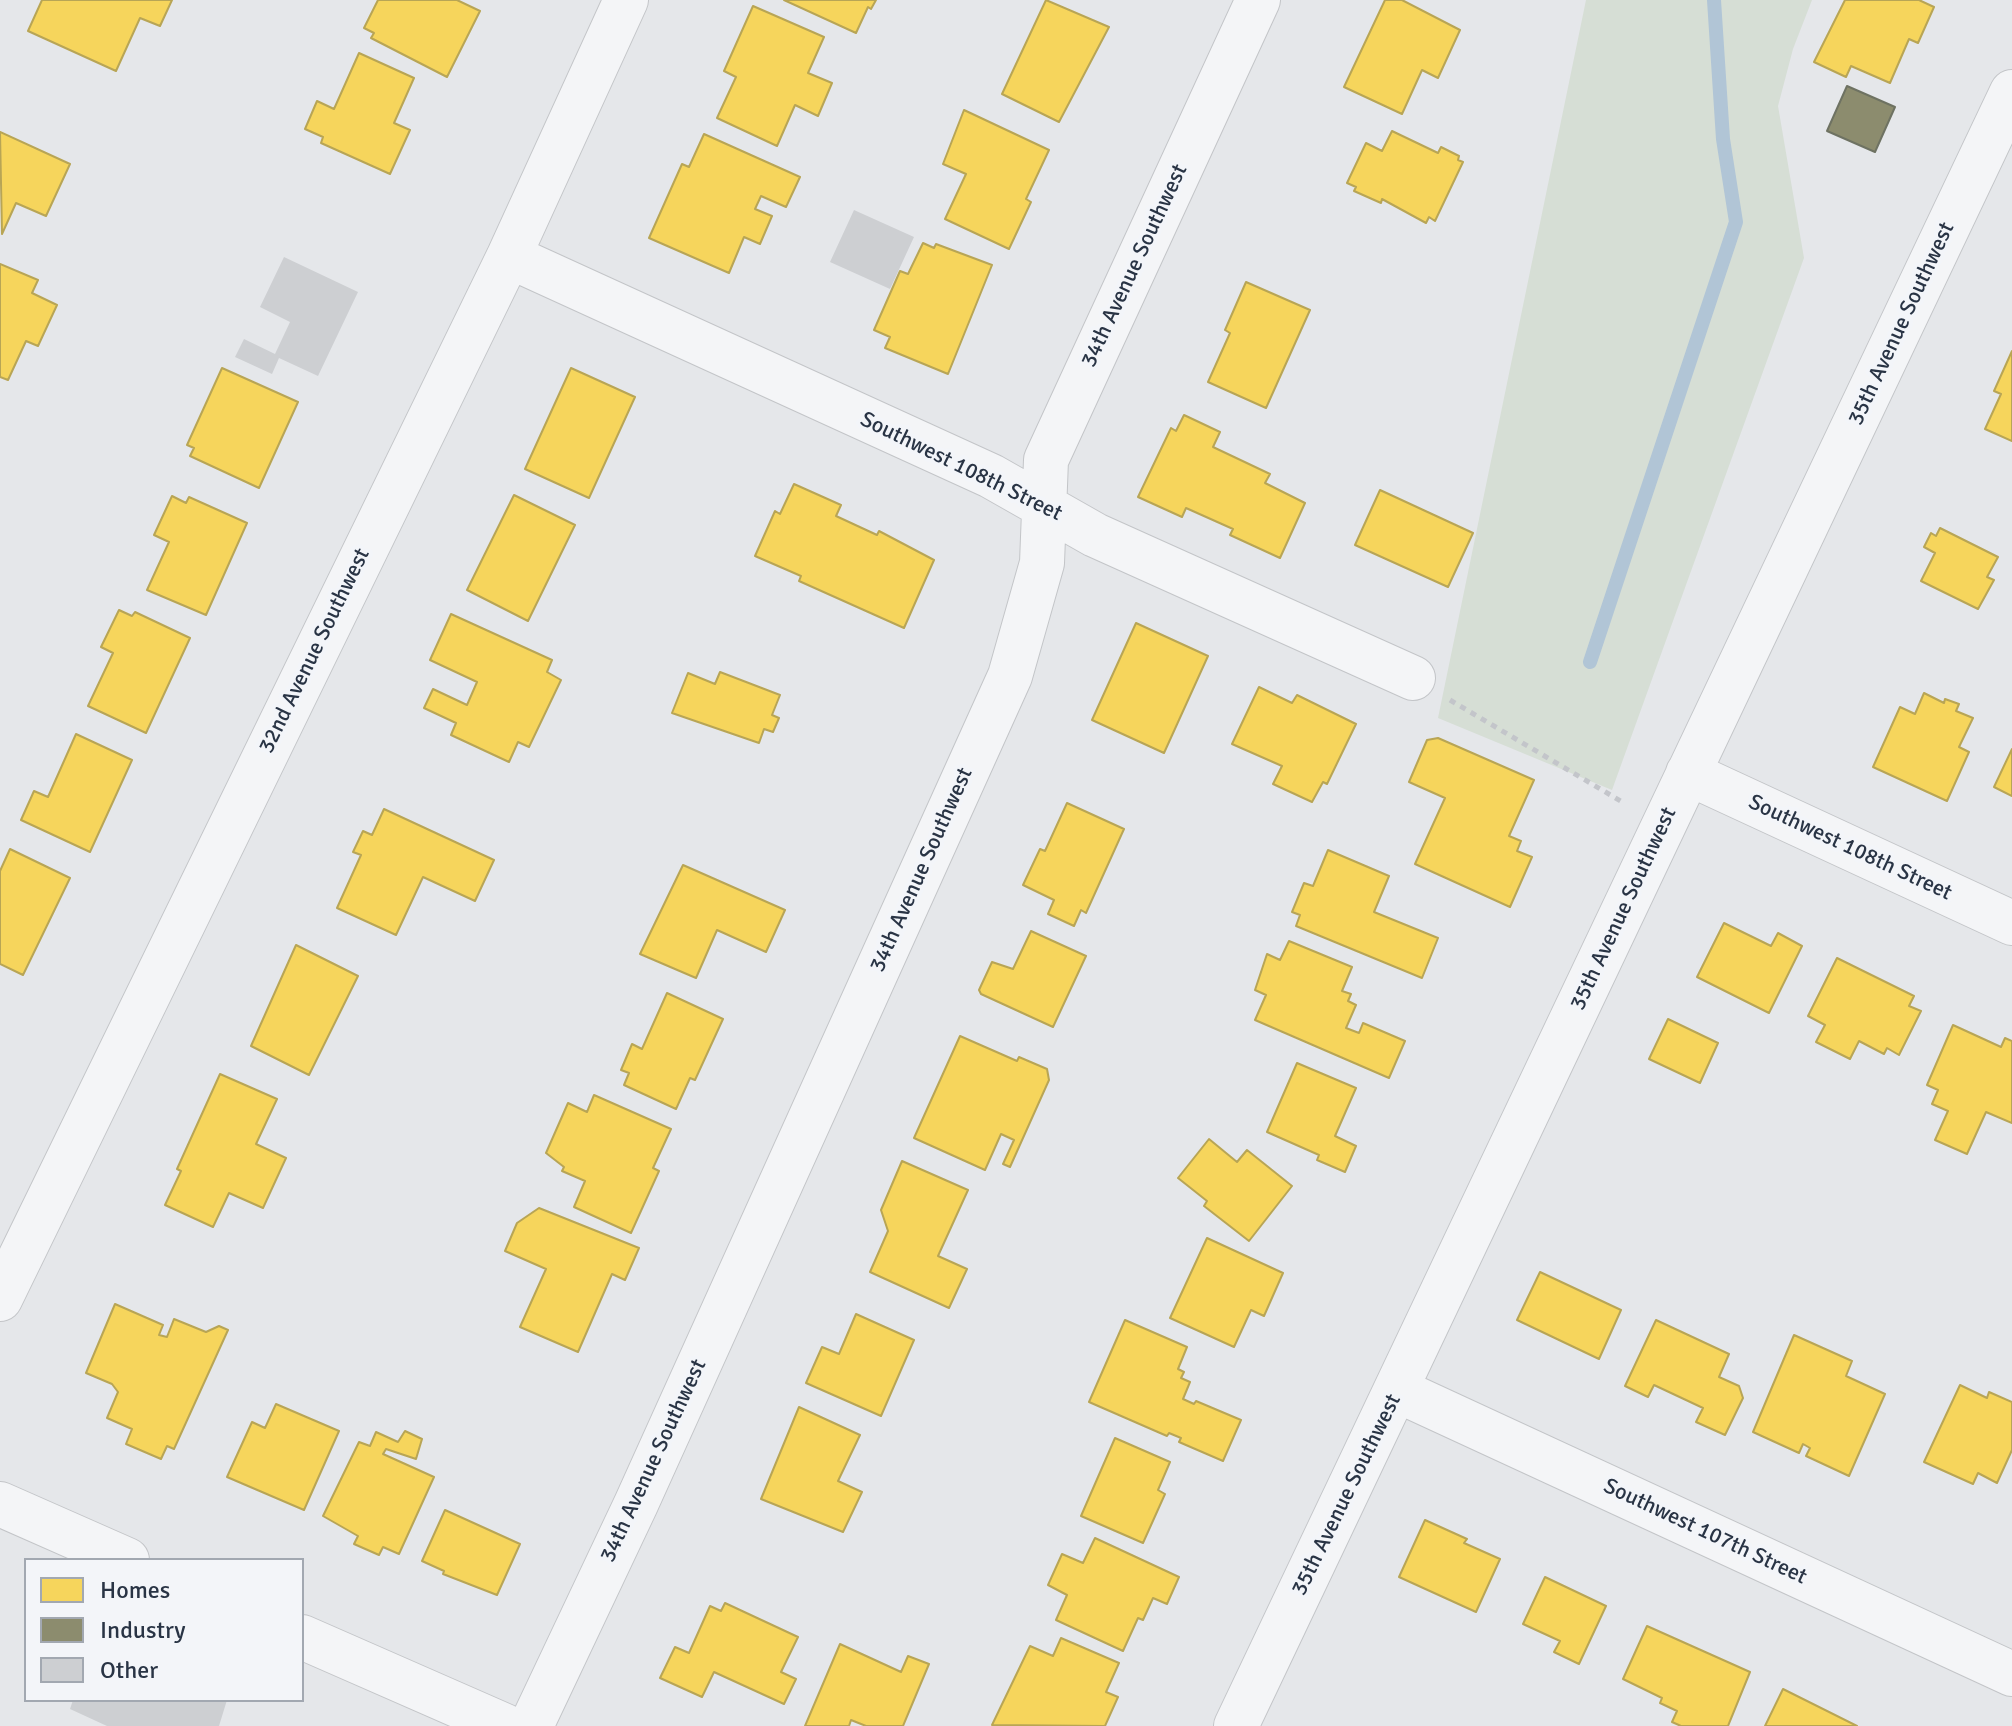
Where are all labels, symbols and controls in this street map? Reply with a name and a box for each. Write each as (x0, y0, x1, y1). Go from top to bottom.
street label: 34th Avenue Southwest (1076, 160, 1194, 372)
street label: 35th Avenue Southwest (1843, 218, 1961, 430)
street label: Southwest 108th Street (856, 407, 1066, 527)
street label: 32nd Avenue Southwest (254, 544, 376, 758)
street label: 34th Avenue Southwest (865, 764, 979, 976)
street label: Southwest 108th Street (1744, 789, 1956, 907)
street label: 35th Avenue Southwest (1565, 803, 1683, 1015)
street label: 34th Avenue Southwest (595, 1355, 713, 1567)
street label: 35th Avenue Southwest (1287, 1390, 1407, 1600)
street label: Southwest 107th Street (1599, 1473, 1811, 1591)
legend (24, 1558, 304, 1702)
text: Homes (100, 1575, 170, 1605)
text: Industry (100, 1615, 186, 1645)
text: Other (100, 1655, 158, 1685)

